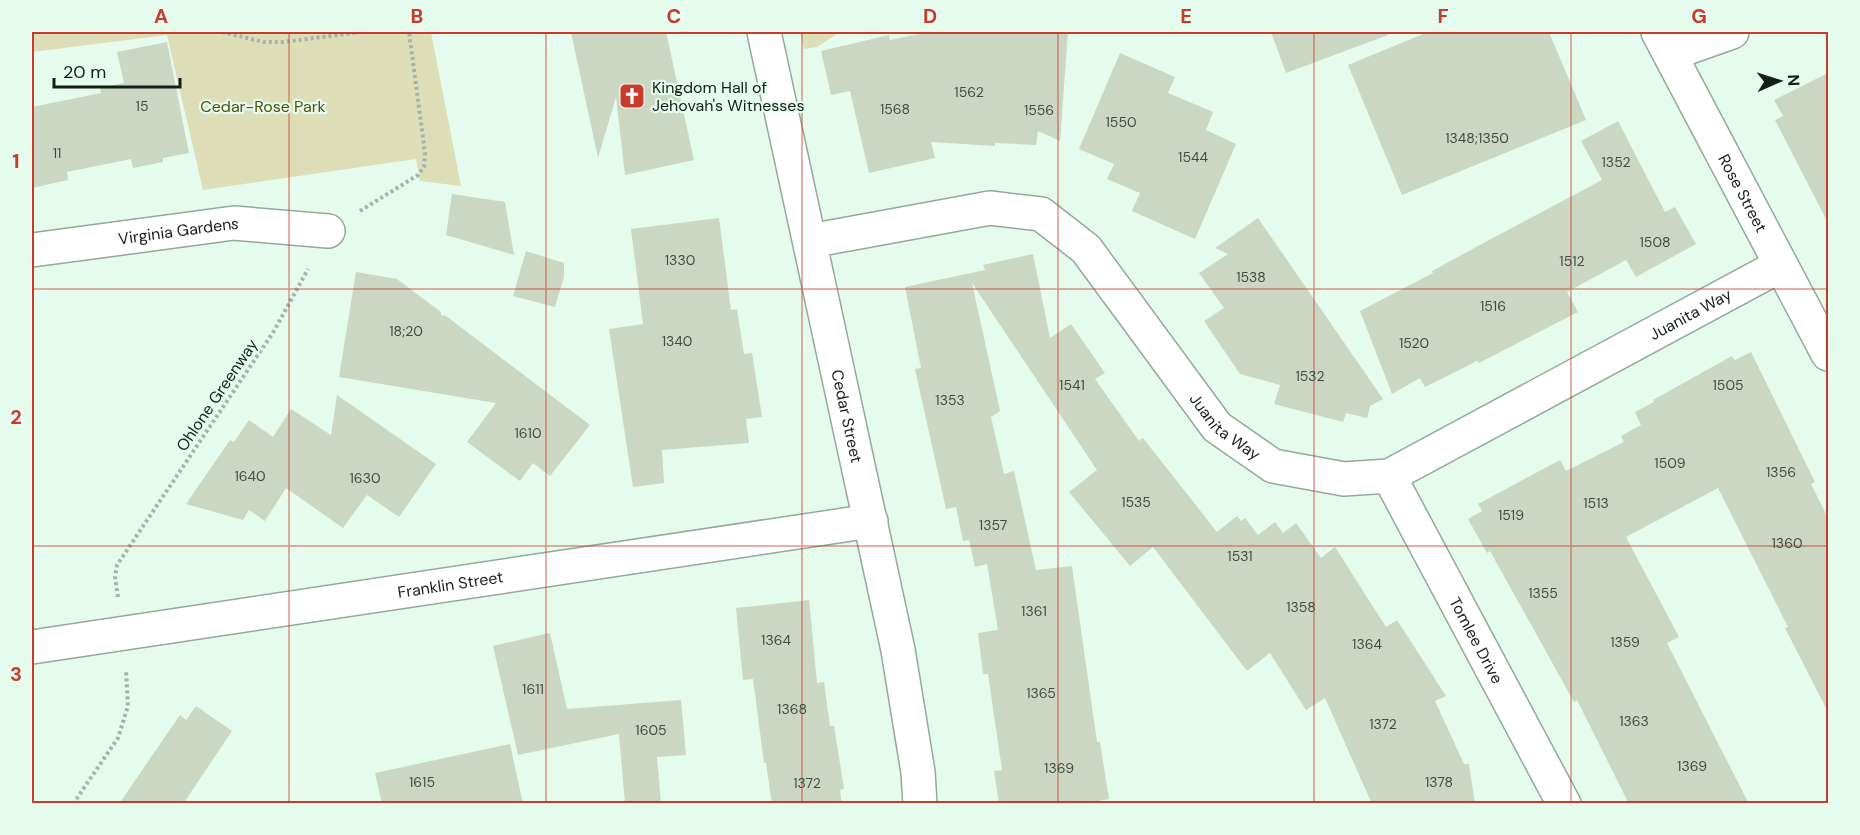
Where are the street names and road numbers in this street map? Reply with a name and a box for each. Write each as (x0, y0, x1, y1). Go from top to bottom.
street label: Rose Street (1714, 150, 1772, 236)
street label: Virginia Gardens (117, 212, 240, 249)
street label: Juanita Way (1646, 283, 1735, 345)
street label: Ohlone Greenway (172, 335, 263, 455)
street label: Cedar Street (827, 367, 868, 465)
street label: Juanita Way (1185, 389, 1265, 465)
street label: Franklin Street (396, 566, 505, 602)
street label: Tomlee Drive (1445, 593, 1508, 687)

